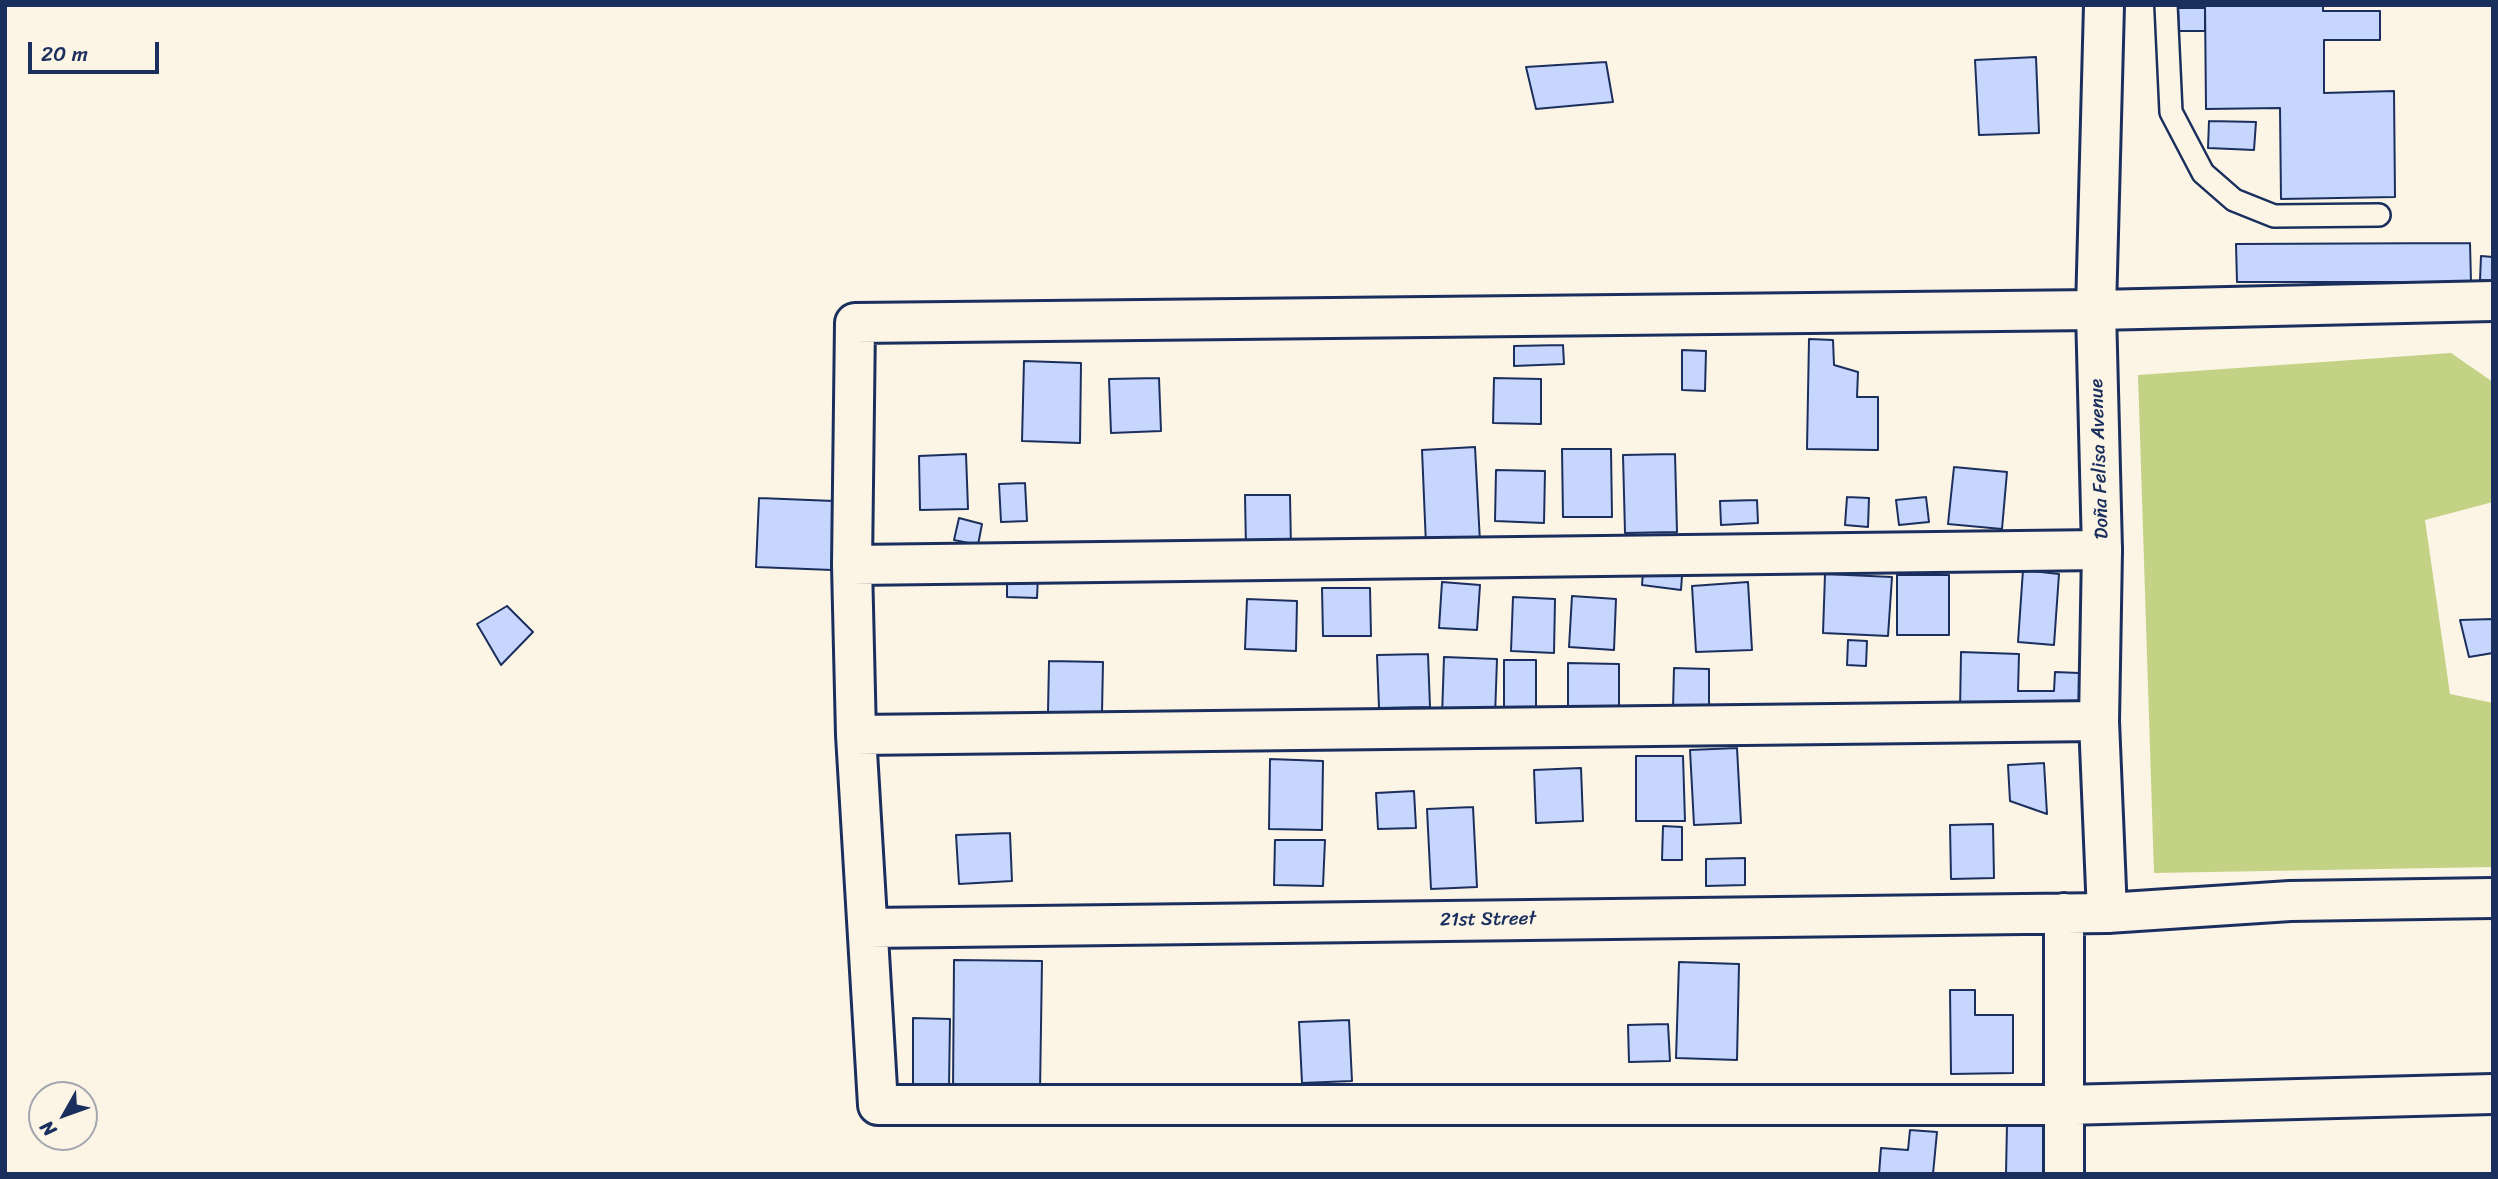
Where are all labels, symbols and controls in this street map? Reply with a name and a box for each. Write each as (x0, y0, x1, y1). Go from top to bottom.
scale bar (32, 28, 163, 72)
text: 20 m (41, 35, 88, 73)
street label: Doña Felisa Avenue (2086, 378, 2114, 540)
street label: 21st Street (1440, 908, 1536, 932)
north arrow (28, 1081, 98, 1151)
text: N (31, 1113, 65, 1144)

